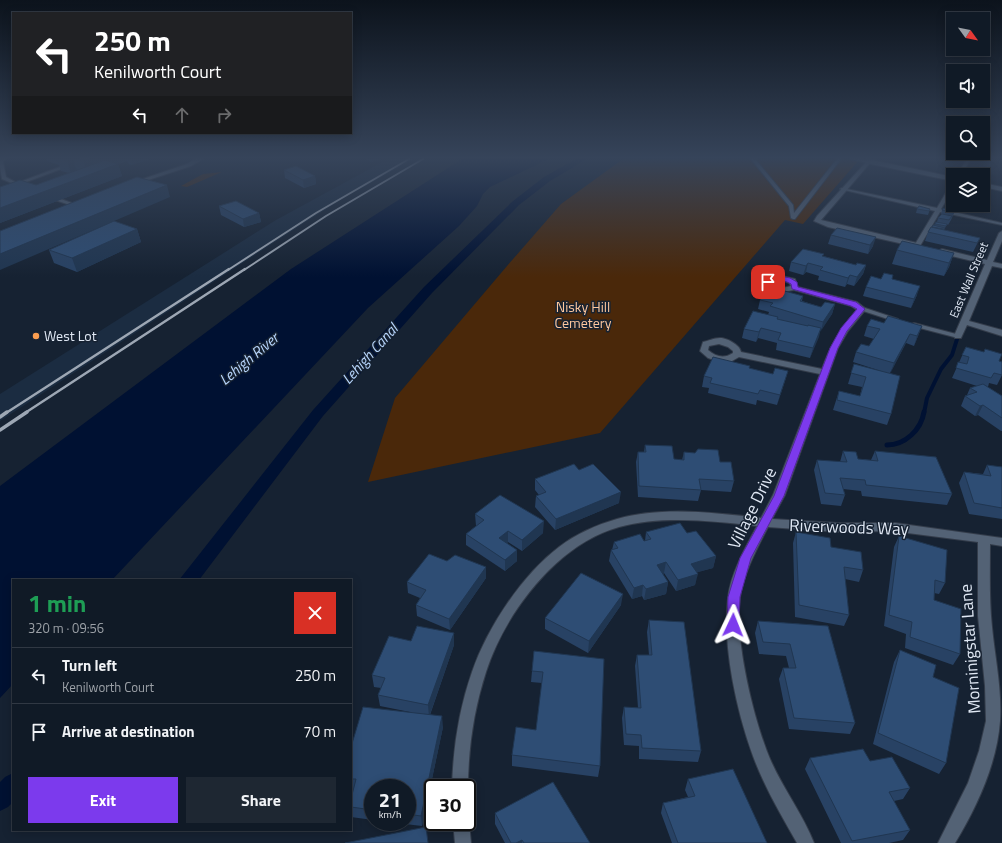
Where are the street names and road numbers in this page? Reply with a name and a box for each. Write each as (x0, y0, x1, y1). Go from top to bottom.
street label: East Wall Street (944, 238, 993, 321)
street label: Village Drive (721, 463, 783, 553)
street label: Riverwoods Way (789, 512, 909, 542)
street label: Morninigstar Lane (953, 583, 987, 715)

